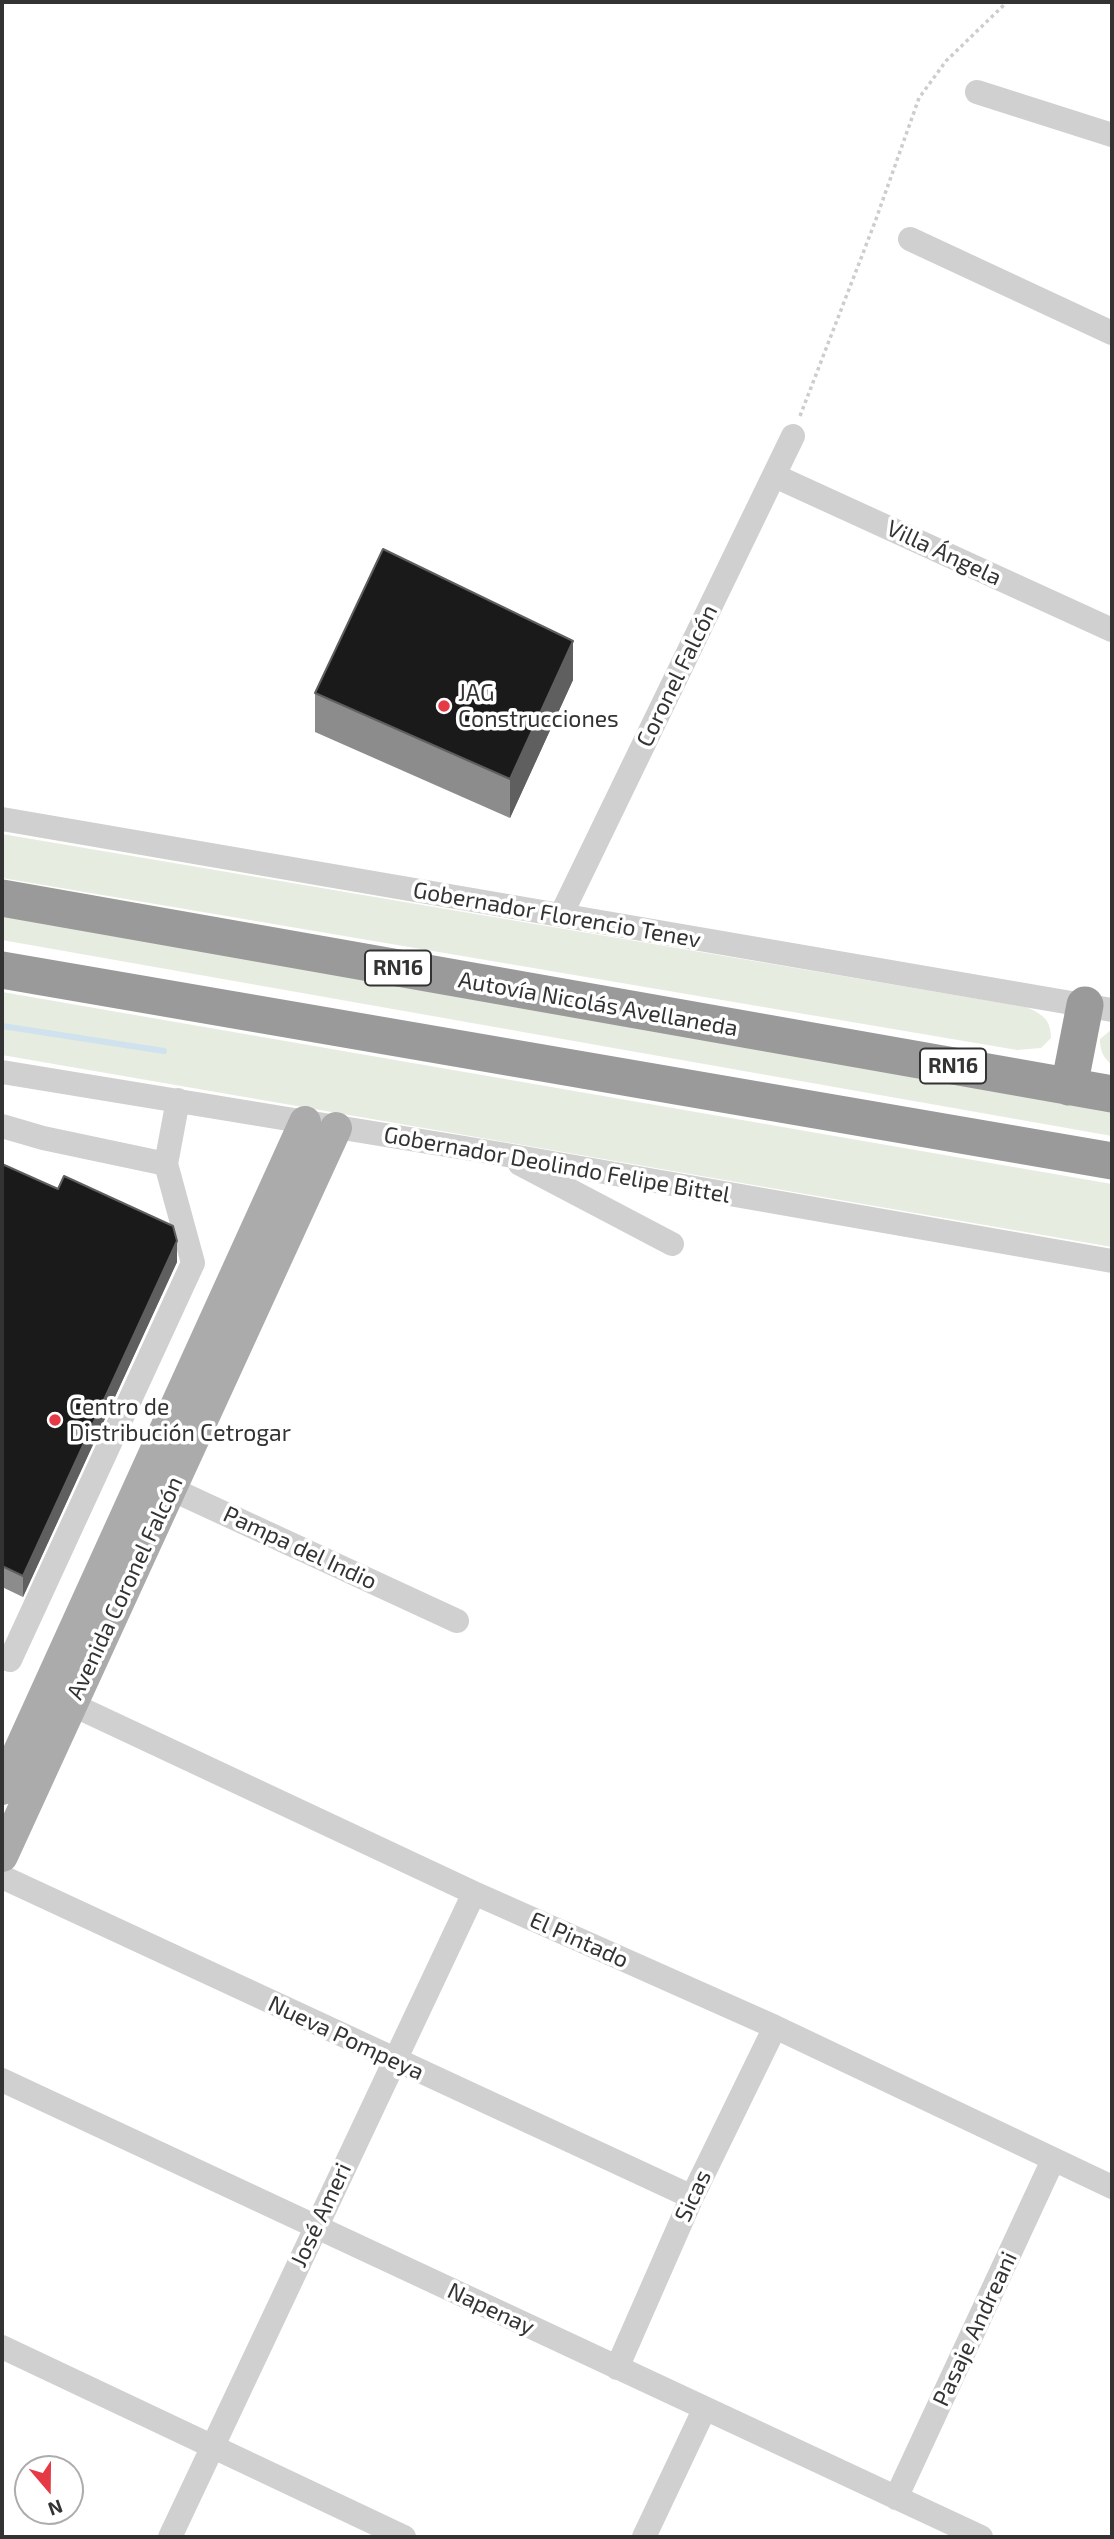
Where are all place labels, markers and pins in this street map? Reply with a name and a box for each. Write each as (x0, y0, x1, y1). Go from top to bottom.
place label: JAG Construcciones (458, 679, 619, 733)
marker: JAG Construcciones (436, 698, 452, 714)
place label: Centro de Distribución Cetrogar (69, 1393, 291, 1447)
marker: Centro de Distribución Cetrogar (47, 1412, 63, 1428)

